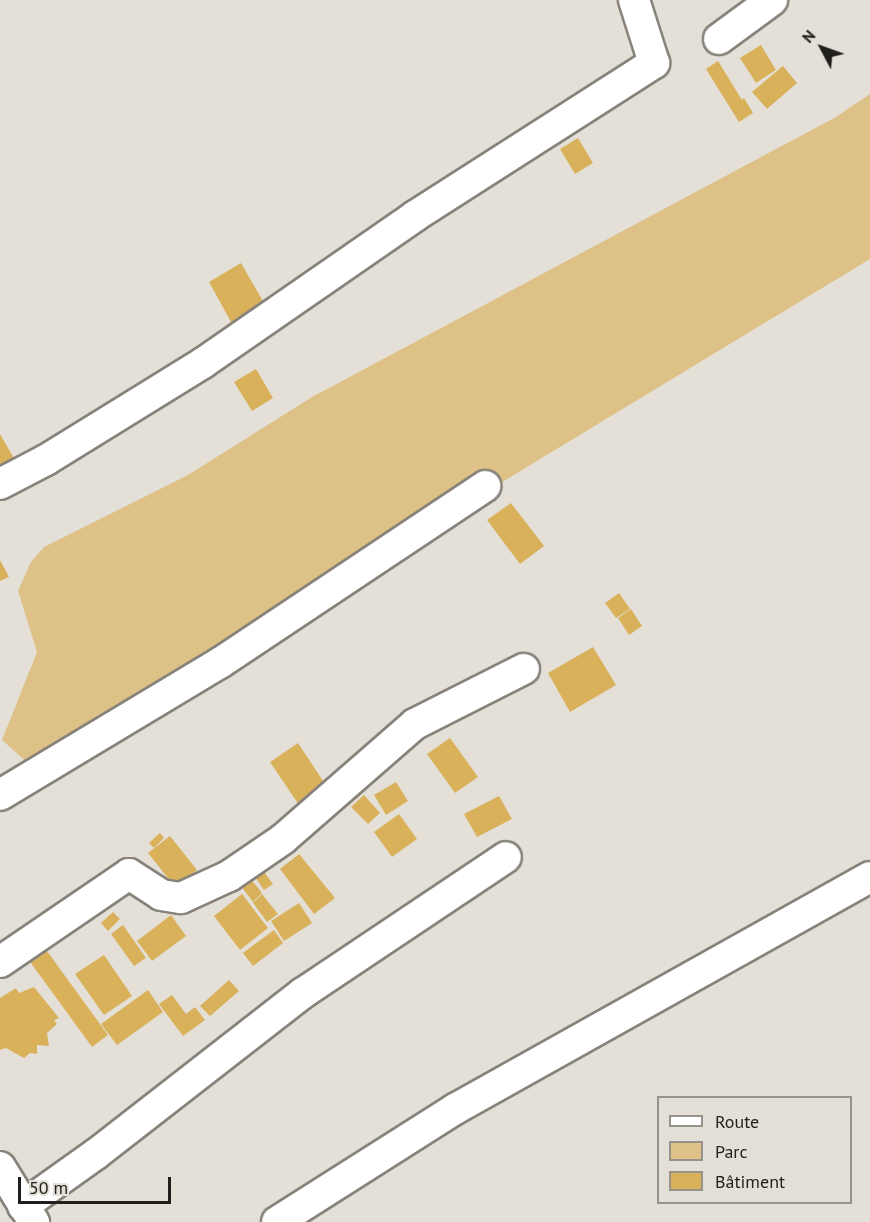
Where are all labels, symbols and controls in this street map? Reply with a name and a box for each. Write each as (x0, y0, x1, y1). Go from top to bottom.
north arrow (792, 18, 852, 78)
text: N (797, 26, 819, 47)
legend (657, 1096, 852, 1204)
text: Route (715, 1110, 759, 1133)
text: Parc (715, 1140, 748, 1163)
scale bar (21, 1165, 174, 1203)
text: Bâtiment (715, 1170, 785, 1193)
text: 50 m (29, 1176, 68, 1199)

